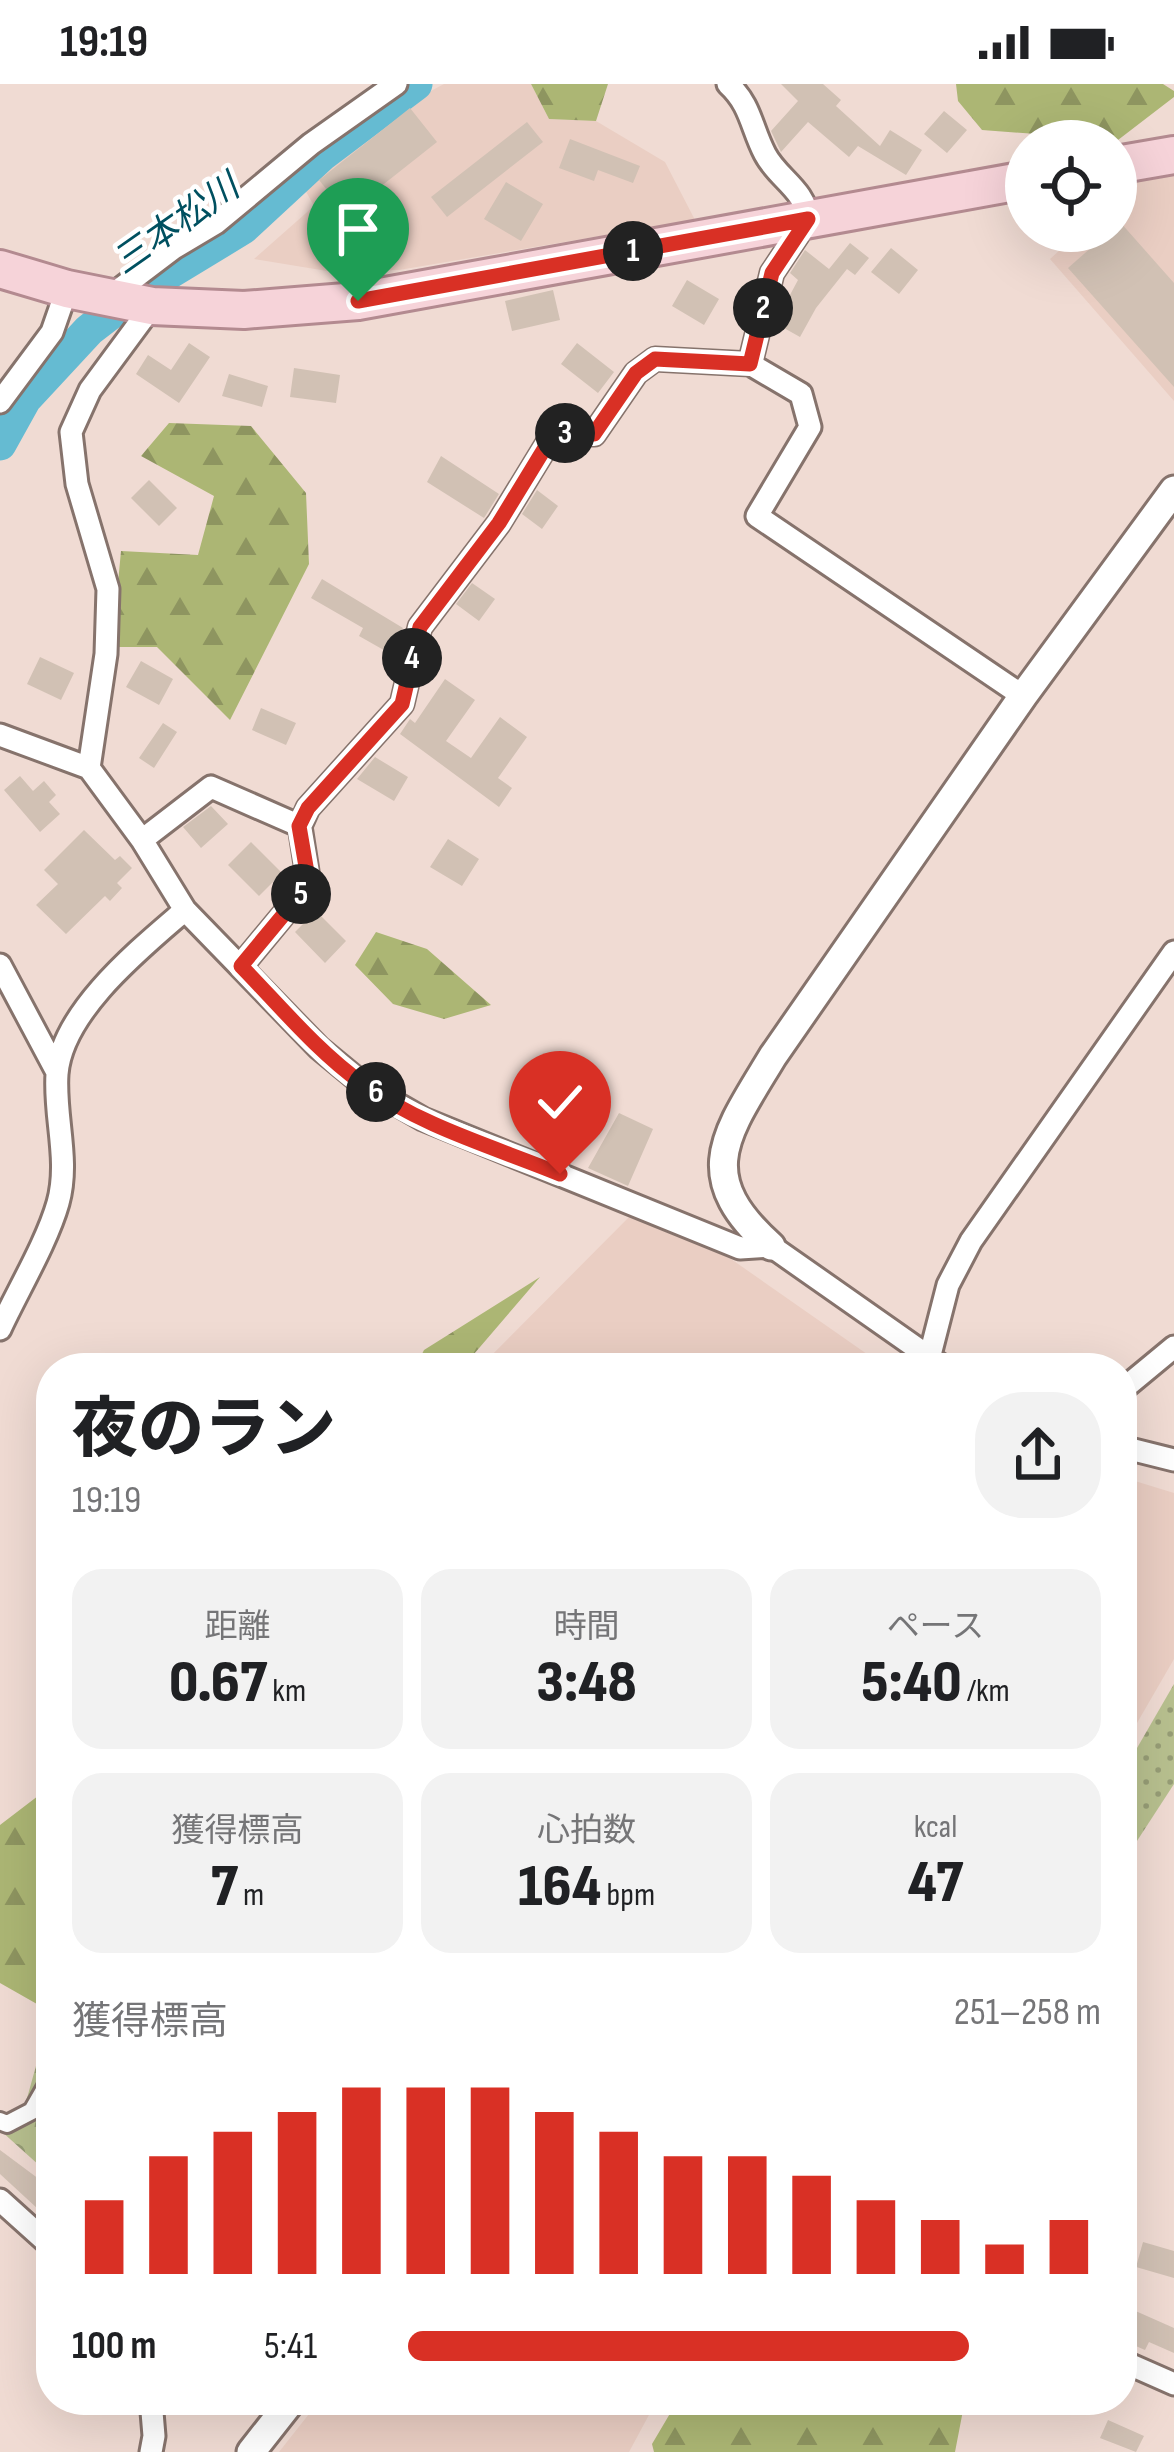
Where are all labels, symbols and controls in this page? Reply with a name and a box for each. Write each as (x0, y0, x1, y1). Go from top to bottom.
text: 19:19 (60, 15, 148, 70)
map controls (1005, 120, 1137, 252)
button: locate (1005, 120, 1137, 252)
water label: 三本松川 (105, 164, 251, 284)
pin (307, 178, 409, 301)
icon: arrive (325, 196, 391, 262)
pin: 1 (603, 221, 663, 281)
text: 1 (627, 231, 639, 271)
pin: 2 (733, 278, 793, 338)
text: 2 (756, 288, 770, 328)
pin: 3 (535, 403, 595, 463)
text: 3 (558, 413, 572, 453)
pin: 4 (382, 628, 442, 688)
text: 4 (404, 638, 420, 678)
pin: 5 (271, 864, 331, 924)
text: 5 (294, 874, 308, 914)
pin (509, 1051, 611, 1174)
pin: 6 (346, 1062, 406, 1122)
icon: check (527, 1069, 593, 1135)
text: 6 (368, 1072, 384, 1112)
text: 夜のラン (72, 1392, 336, 1471)
button: share (975, 1392, 1101, 1518)
text: 19:19 (72, 1477, 141, 1524)
text: 距離 (205, 1607, 271, 1647)
text: 時間 (554, 1607, 620, 1647)
text: ペース (887, 1607, 984, 1647)
text: 0.67 (169, 1647, 267, 1719)
text: 3:48 (536, 1647, 637, 1719)
text: 5:40 (861, 1647, 962, 1719)
text: km (267, 1671, 306, 1711)
text: /km (962, 1671, 1010, 1711)
text: kcal (914, 1807, 957, 1847)
text: 獲得標高 (172, 1811, 304, 1851)
text: 心拍数 (537, 1811, 636, 1851)
text: 47 (908, 1847, 963, 1919)
text: 7 (211, 1851, 238, 1923)
text: 164 (518, 1851, 601, 1923)
text: m (238, 1875, 264, 1915)
text: bpm (601, 1875, 655, 1915)
text: 251–258 m (954, 1989, 1101, 2036)
text: 獲得標高 (72, 1999, 228, 2046)
text: 100 m (72, 2323, 156, 2370)
text: 5:41 (264, 2323, 317, 2370)

